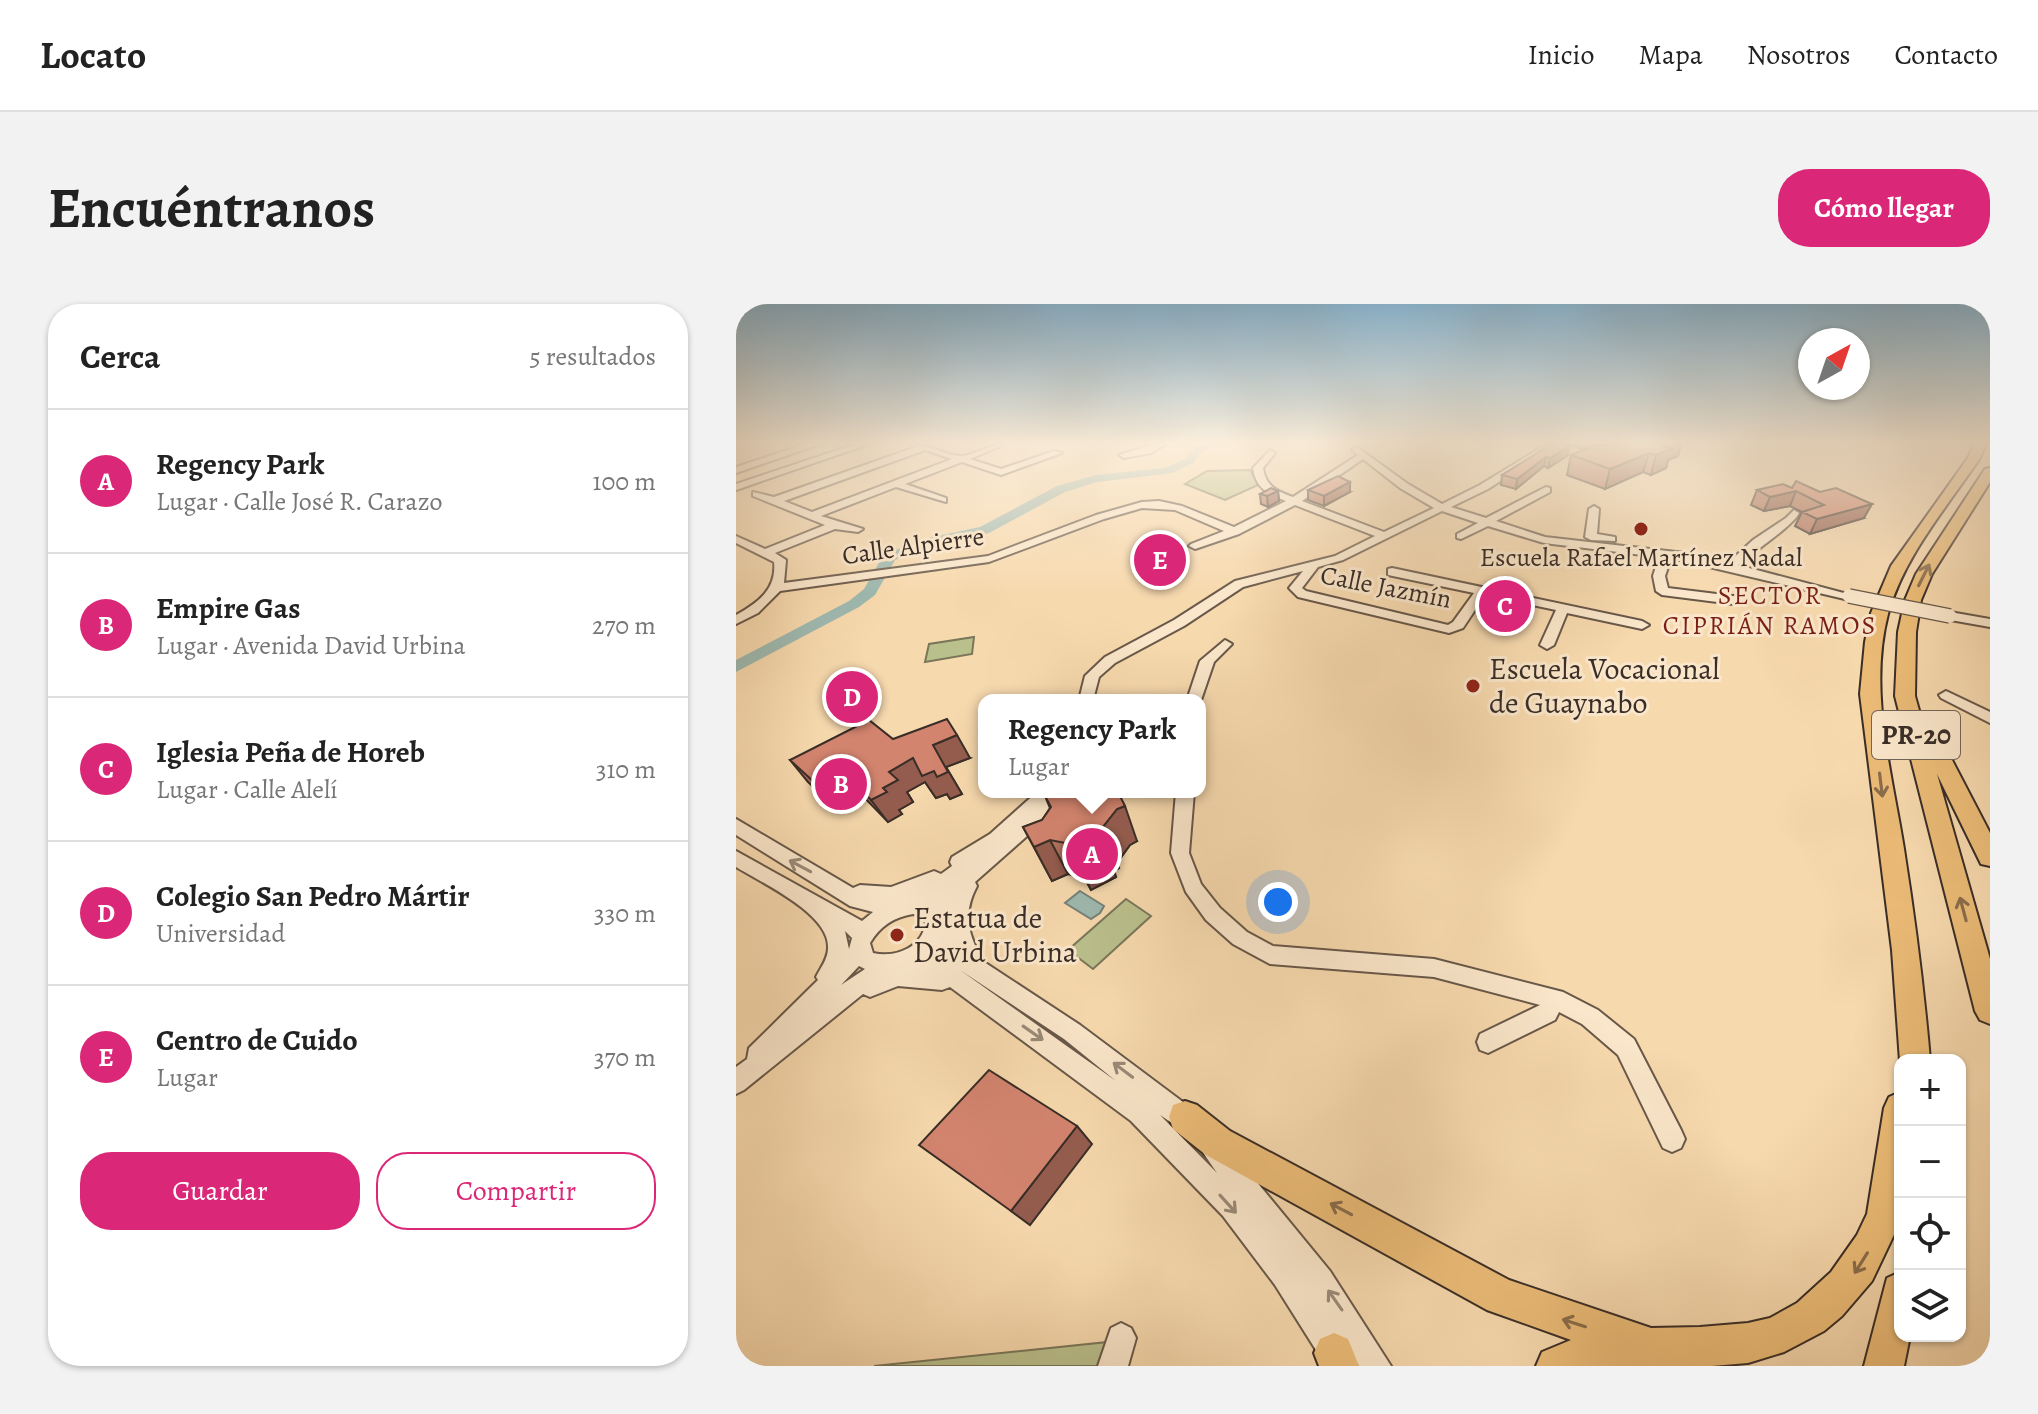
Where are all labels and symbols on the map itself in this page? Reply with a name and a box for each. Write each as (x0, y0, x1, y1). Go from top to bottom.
north arrow (1798, 328, 1870, 400)
street label: Calle Alpierre (840, 519, 986, 573)
marker: Escuela Rafael Martínez Nadal (1632, 520, 1650, 538)
pin: E (1134, 530, 1186, 590)
place label: Escuela Rafael Martínez Nadal (1480, 540, 1802, 575)
street label: Calle Jazmín (1317, 557, 1455, 617)
one-way arrow (1917, 564, 1933, 588)
pin: C (1479, 576, 1531, 636)
district label: SECTOR CIPRIÁN RAMOS (1663, 578, 1877, 643)
place label: Escuela Vocacional de Guaynabo (1489, 649, 1720, 723)
pin: D (826, 667, 878, 727)
marker: Escuela Vocacional de Guaynabo (1464, 677, 1482, 695)
road number: PR-20 (1872, 711, 1960, 759)
pin: B (815, 754, 867, 814)
one-way arrow (1874, 772, 1889, 797)
pin: A (1066, 824, 1118, 884)
one-way arrow (788, 858, 812, 873)
your location (1258, 882, 1298, 922)
one-way arrow (1954, 896, 1969, 922)
place label: Estatua de David Urbina (913, 898, 1077, 972)
marker: Estatua de David Urbina (888, 926, 906, 944)
one-way arrow (1022, 1025, 1044, 1041)
one-way arrow (1113, 1061, 1134, 1078)
one-way arrow (1219, 1193, 1237, 1213)
one-way arrow (1329, 1201, 1353, 1216)
one-way arrow (1852, 1251, 1868, 1274)
one-way arrow (1327, 1289, 1343, 1311)
one-way arrow (1562, 1315, 1587, 1329)

